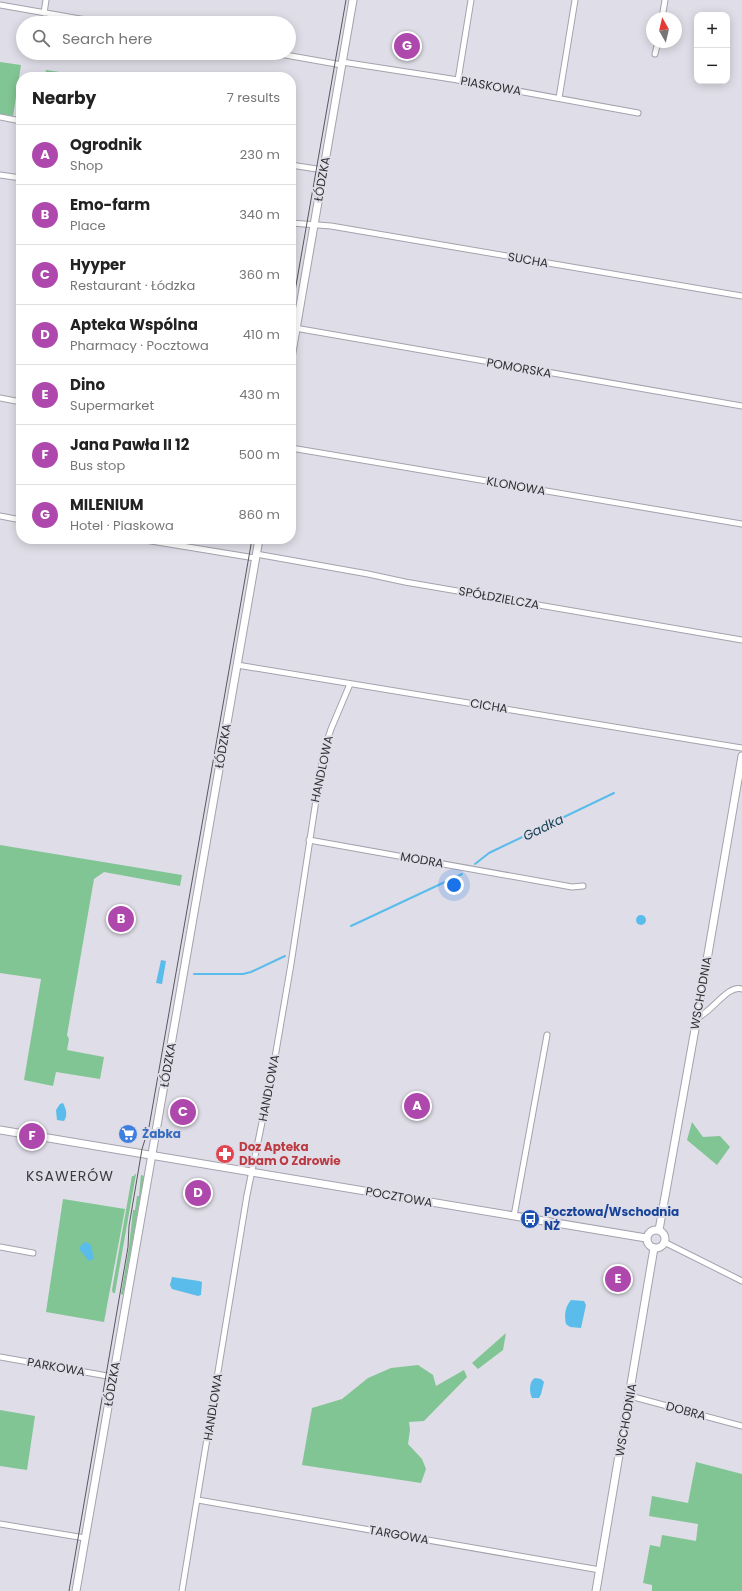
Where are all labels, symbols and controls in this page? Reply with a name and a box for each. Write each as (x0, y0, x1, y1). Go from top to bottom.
north arrow (646, 12, 682, 48)
map controls (694, 12, 730, 84)
button: + (694, 12, 730, 48)
search box (16, 16, 296, 60)
icon: search (30, 27, 52, 49)
text: Search here (62, 28, 152, 49)
pin: G (394, 31, 420, 61)
button: − (694, 48, 730, 84)
street label: PIASKOWA (459, 72, 523, 99)
text: Nearby (32, 86, 96, 110)
text: 7 results (227, 88, 280, 107)
text: Ogrodnik (70, 134, 142, 155)
text: A (40, 145, 50, 164)
text: 230 m (240, 145, 280, 164)
street label: ŁÓDZKA (309, 155, 334, 203)
text: Shop (70, 156, 103, 175)
text: Emo-farm (70, 194, 150, 215)
text: B (41, 205, 49, 224)
text: 340 m (239, 205, 280, 224)
text: Place (70, 216, 105, 235)
street label: SUCHA (507, 248, 550, 271)
text: Hyyper (70, 254, 126, 275)
text: C (40, 265, 50, 284)
text: 360 m (239, 265, 280, 284)
text: Restaurant · Łódzka (70, 276, 195, 295)
text: Apteka Wspólna (70, 314, 198, 335)
text: D (40, 325, 50, 344)
text: 410 m (243, 325, 280, 344)
text: Pharmacy · Pocztowa (70, 336, 209, 355)
street label: POMORSKA (485, 353, 553, 382)
text: Dino (70, 374, 105, 395)
text: E (41, 385, 49, 404)
text: 430 m (239, 385, 280, 404)
text: Supermarket (70, 396, 154, 415)
text: Jana Pawła II 12 (70, 434, 189, 455)
text: F (41, 445, 49, 464)
text: 500 m (239, 445, 280, 464)
text: Bus stop (70, 456, 125, 475)
street label: KLONOWA (485, 472, 547, 499)
text: MILENIUM (70, 494, 144, 515)
text: G (40, 505, 50, 524)
text: 860 m (239, 505, 280, 524)
text: Hotel · Piaskowa (70, 516, 174, 535)
street label: SPÓŁDZIELCZA (457, 582, 541, 613)
street label: CICHA (469, 694, 509, 717)
street label: ŁÓDZKA (210, 722, 235, 770)
street label: HANDLOWA (306, 734, 337, 804)
water label: Gadka (520, 809, 567, 845)
street label: MODRA (399, 847, 445, 872)
your location (444, 875, 464, 895)
pin: B (108, 904, 134, 934)
street label: WSCHODNIA (686, 955, 715, 1031)
street label: ŁÓDZKA (155, 1041, 180, 1089)
street label: HANDLOWA (254, 1053, 283, 1123)
pin: A (404, 1091, 430, 1121)
pin: C (170, 1097, 196, 1127)
pin: F (19, 1121, 45, 1151)
supermarket icon: Żabka (117, 1123, 139, 1145)
place label: Żabka (142, 1125, 181, 1142)
place label: Doz Apteka Dbam O Zdrowie (239, 1138, 341, 1169)
pharmacy icon: Doz Apteka Dbam O Zdrowie (214, 1143, 236, 1165)
district label: KSAWERÓW (26, 1166, 114, 1186)
pin: D (185, 1178, 211, 1208)
street label: POCZTOWA (364, 1182, 434, 1211)
place label: Pocztowa/Wschodnia NŻ (544, 1203, 679, 1234)
bus stop icon: Pocztowa/Wschodnia NŻ (519, 1208, 541, 1230)
pin: E (605, 1264, 631, 1294)
street label: PARKOWA (26, 1353, 86, 1380)
street label: ŁÓDZKA (99, 1360, 124, 1408)
street label: HANDLOWA (199, 1372, 226, 1442)
street label: WSCHODNIA (611, 1382, 640, 1458)
street label: DOBRA (664, 1397, 708, 1424)
street label: TARGOWA (368, 1521, 430, 1548)

